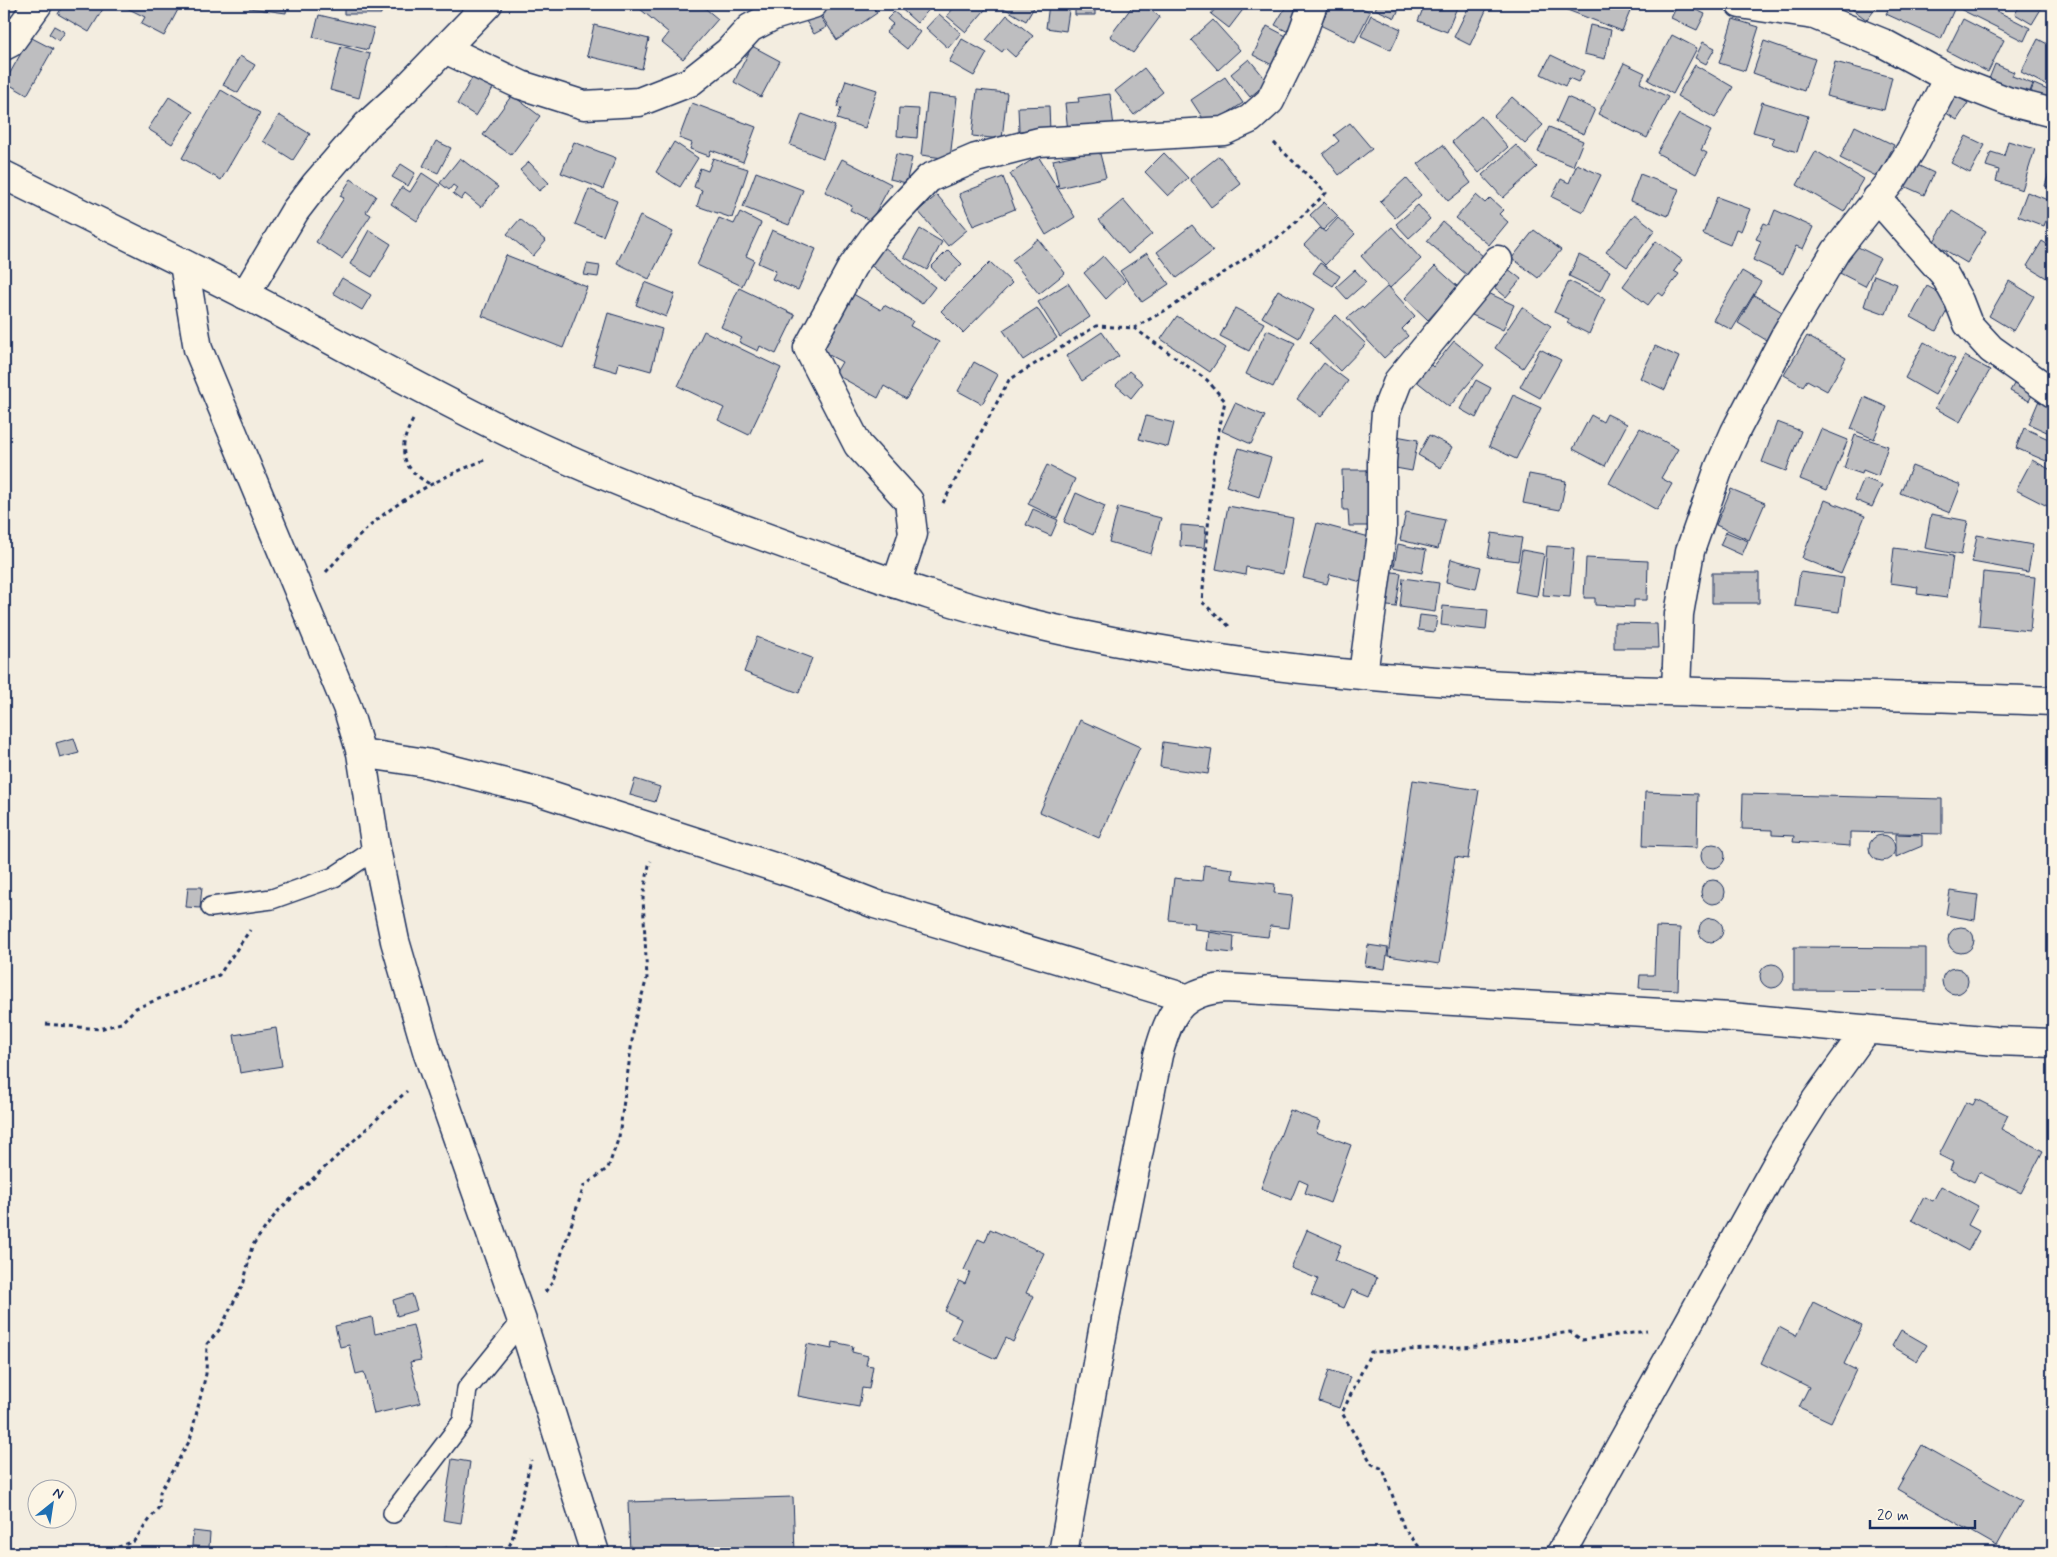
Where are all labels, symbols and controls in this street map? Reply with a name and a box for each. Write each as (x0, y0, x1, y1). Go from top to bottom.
north arrow (28, 1480, 78, 1530)
text: N (49, 1483, 67, 1504)
scale bar (1870, 1497, 1974, 1529)
text: 20 m (1877, 1506, 1909, 1526)

